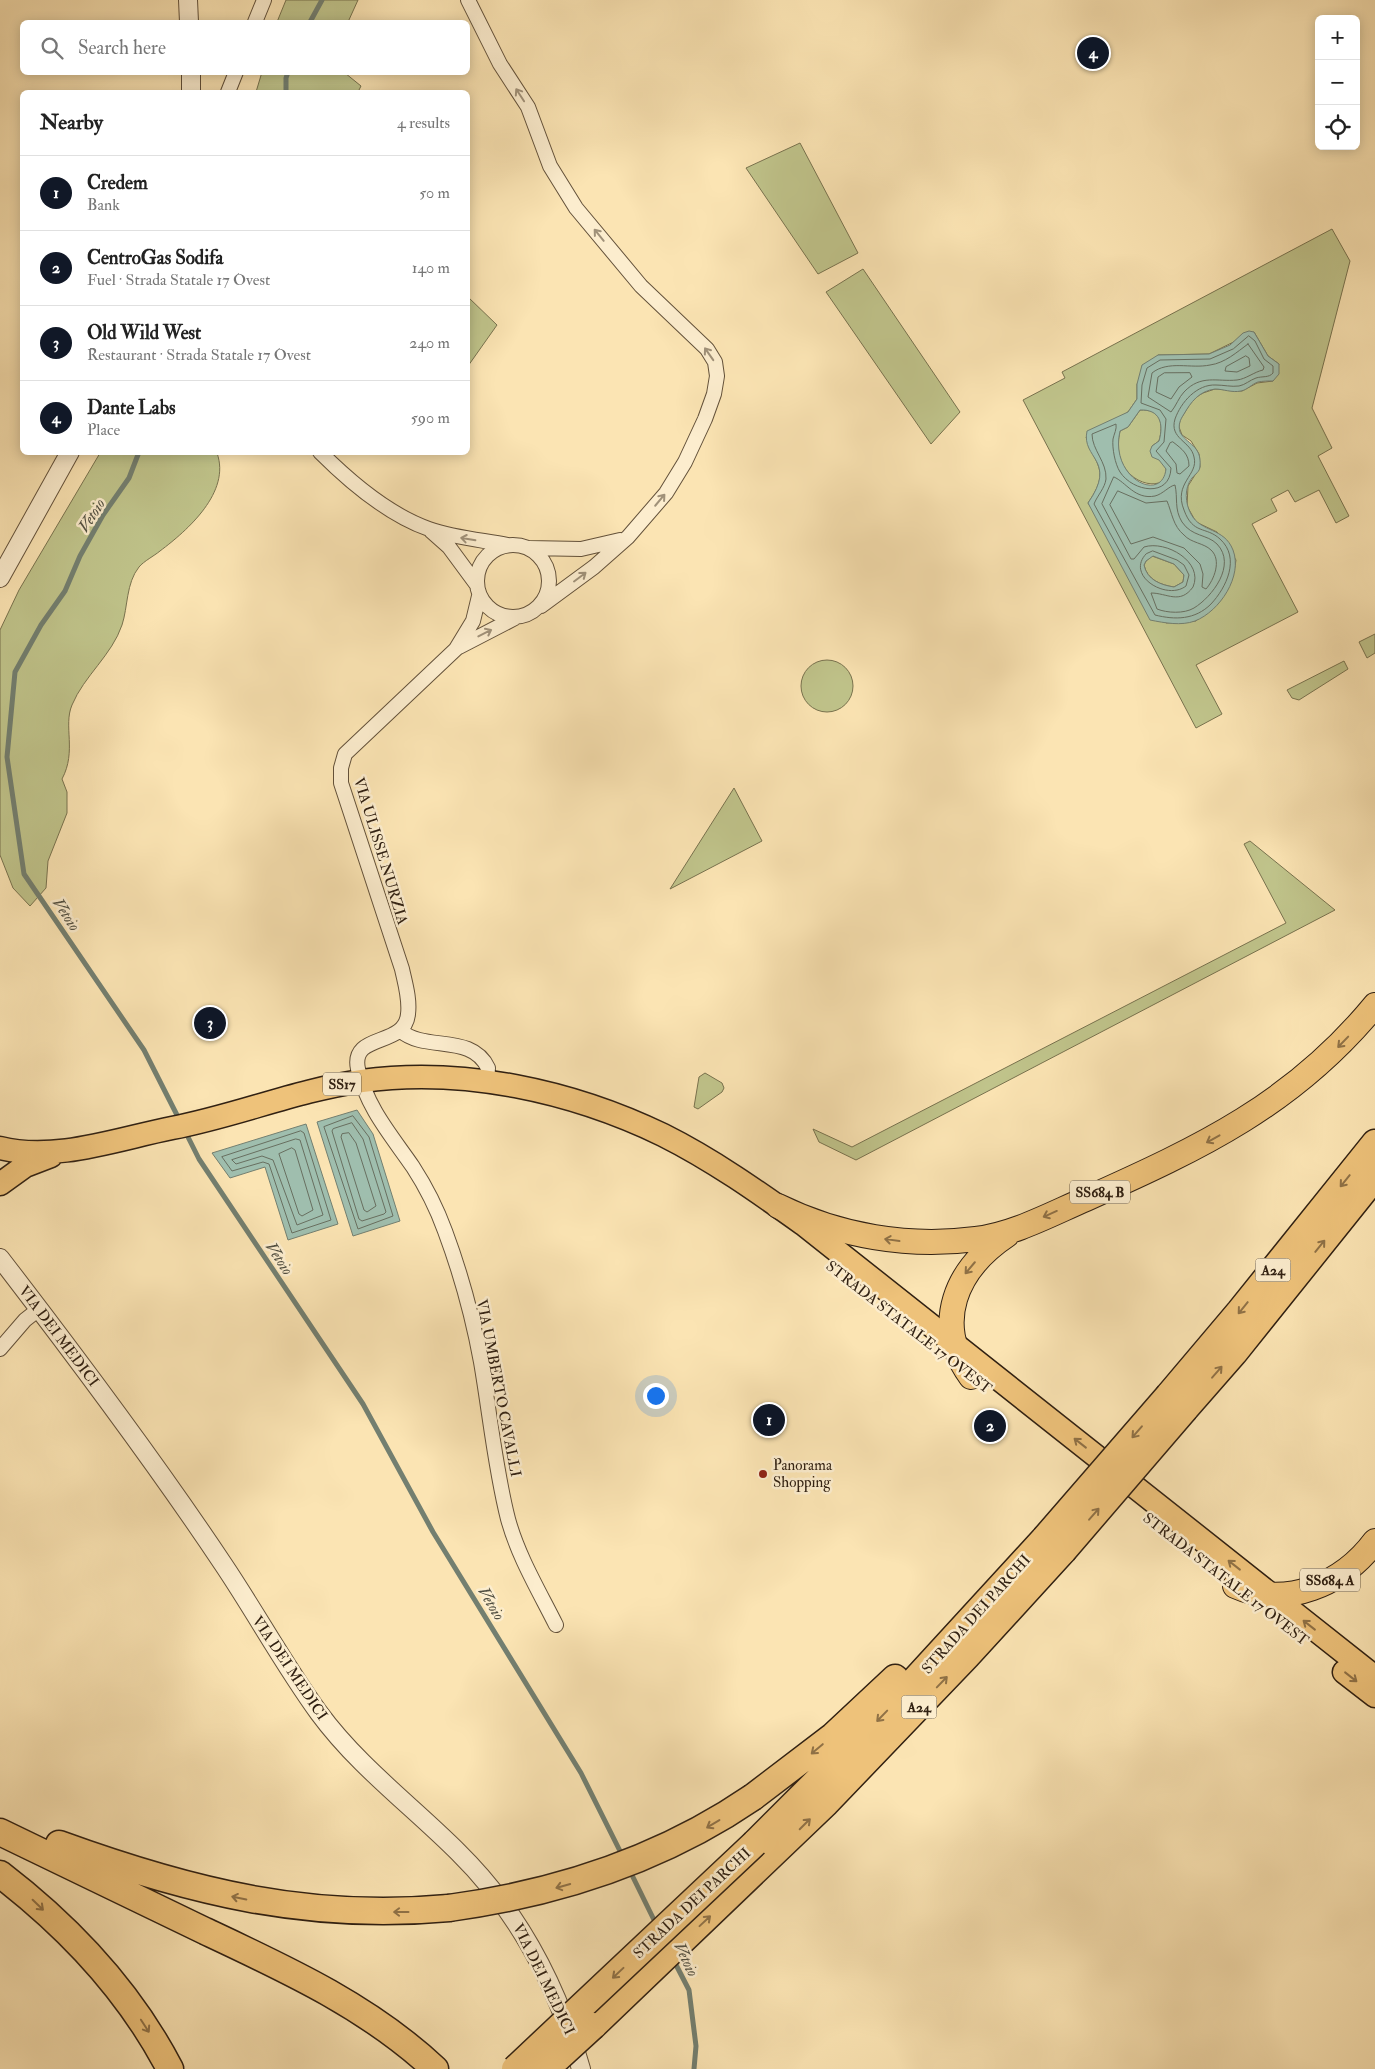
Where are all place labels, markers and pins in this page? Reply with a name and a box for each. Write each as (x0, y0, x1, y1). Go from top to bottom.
pin: 4 (1077, 34, 1109, 72)
pin: 3 (194, 1004, 226, 1042)
pin: 1 (753, 1401, 785, 1439)
pin: 2 (974, 1407, 1006, 1445)
place label: Panorama Shopping (773, 1456, 833, 1493)
marker: Panorama Shopping (757, 1468, 769, 1480)

